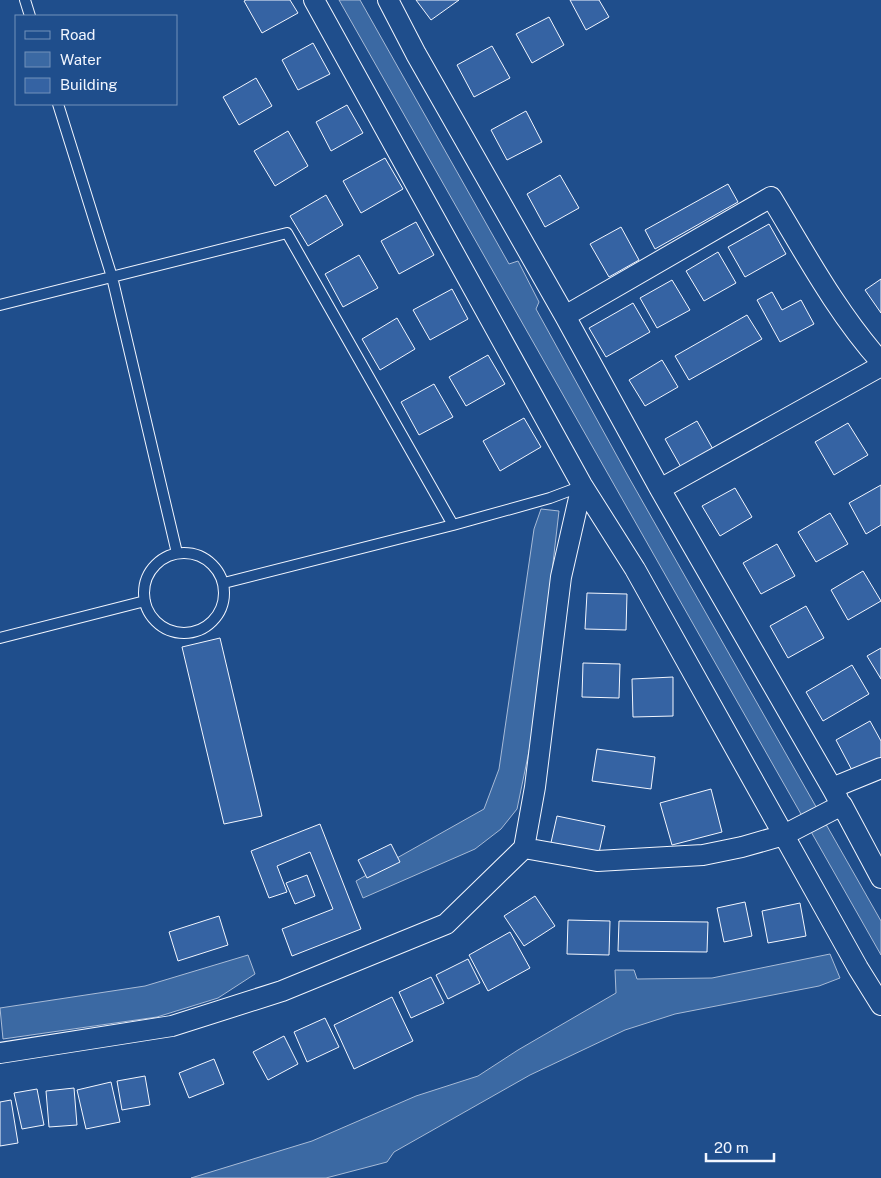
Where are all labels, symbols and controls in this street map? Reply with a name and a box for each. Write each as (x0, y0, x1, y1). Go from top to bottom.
legend (15, 15, 178, 105)
text: Road (60, 26, 96, 43)
text: Water (60, 51, 102, 68)
text: Building (60, 76, 118, 93)
scale bar (706, 1130, 774, 1162)
text: 20 m (714, 1139, 749, 1156)

